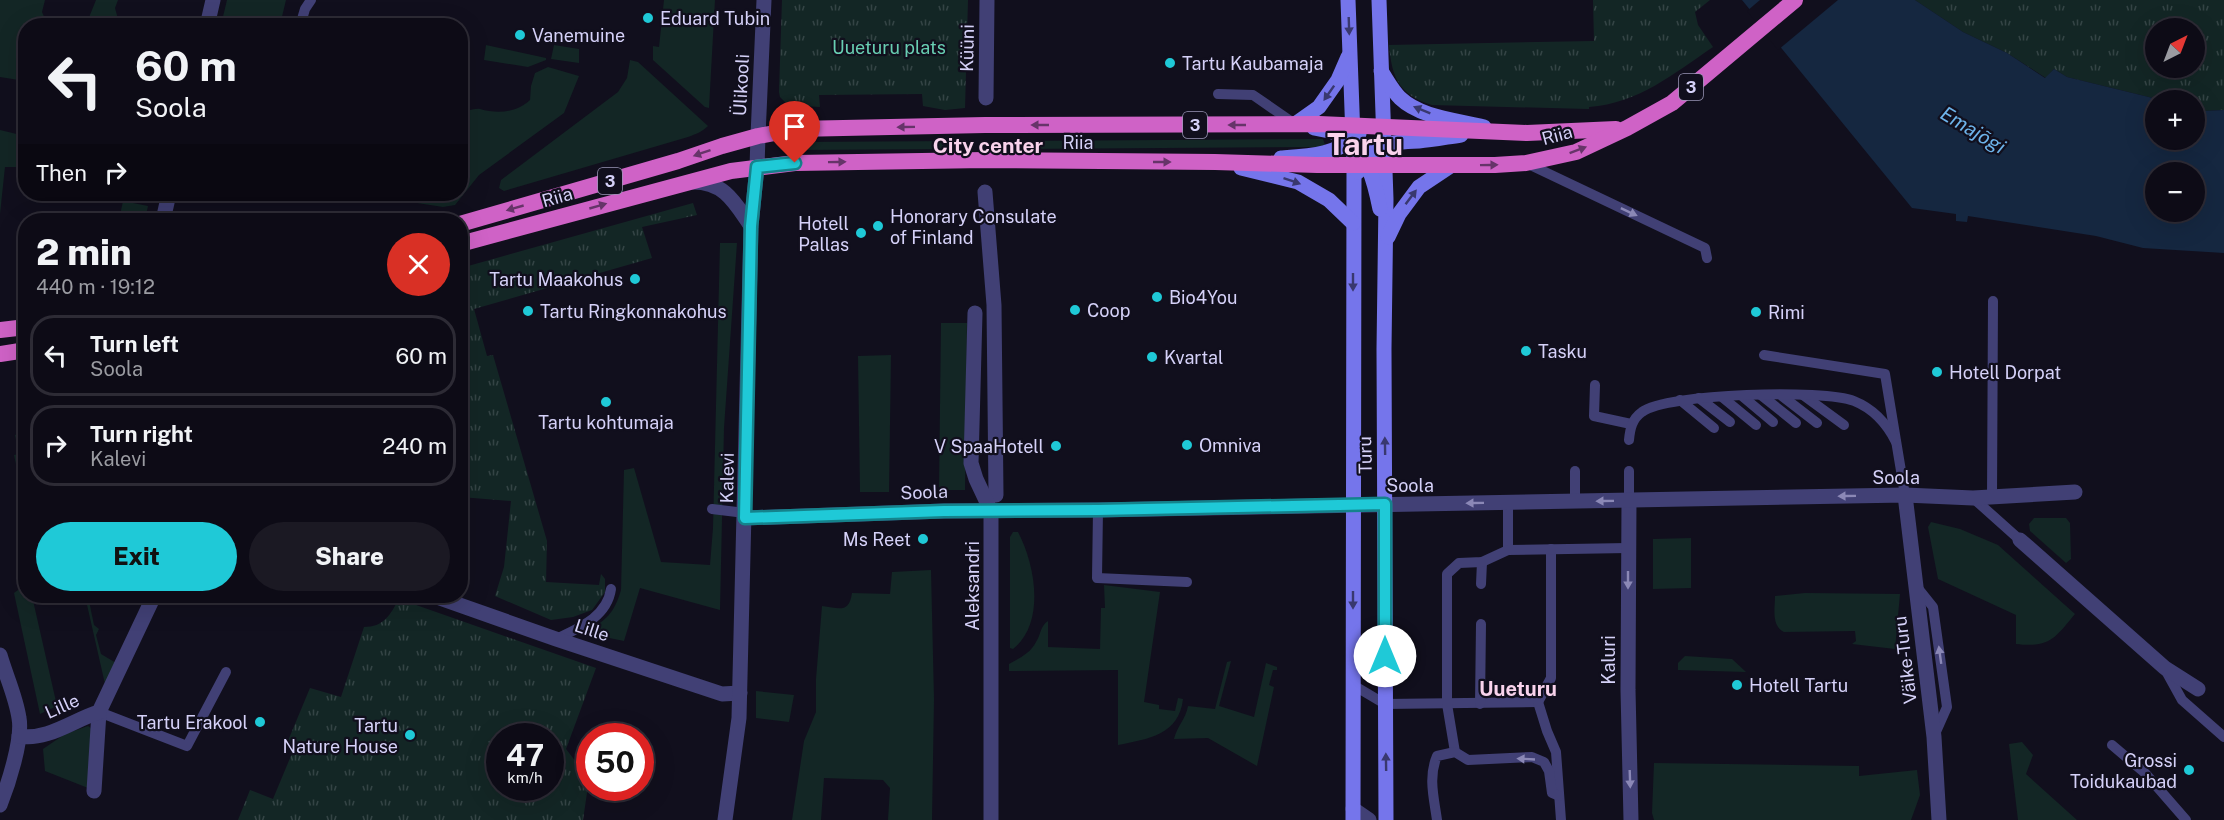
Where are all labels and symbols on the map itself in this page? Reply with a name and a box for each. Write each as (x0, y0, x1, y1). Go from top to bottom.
place label: Eduard Tubin (660, 8, 770, 29)
marker: Eduard Tubin (641, 11, 655, 25)
one-way arrow (1344, 16, 1353, 35)
north arrow (2145, 18, 2205, 78)
street label: Küüni (956, 24, 978, 72)
place label: Vanemuine (532, 25, 625, 46)
marker: Vanemuine (513, 28, 527, 42)
park label: Uueturu plats (832, 37, 946, 58)
street label: Ülikooli (728, 53, 753, 117)
place label: Tartu Kaubamaja (1182, 53, 1323, 74)
marker: Tartu Kaubamaja (1163, 56, 1177, 70)
road number: 3 (1679, 74, 1703, 100)
one-way arrow (1324, 85, 1335, 101)
pin (769, 101, 820, 163)
water label: Emajõgi (1936, 101, 2010, 159)
one-way arrow (1413, 105, 1431, 115)
road number: 3 (1183, 112, 1207, 138)
one-way arrow (1030, 120, 1049, 130)
one-way arrow (1227, 120, 1246, 130)
street label: Riia (1539, 121, 1575, 149)
one-way arrow (896, 122, 915, 132)
district label: Tartu (1327, 126, 1403, 162)
street label: Riia (1062, 132, 1094, 153)
district label: City center (933, 133, 1044, 158)
one-way arrow (1570, 145, 1588, 155)
one-way arrow (693, 148, 711, 158)
one-way arrow (1152, 157, 1171, 167)
one-way arrow (827, 158, 846, 167)
one-way arrow (1480, 160, 1499, 170)
road number: 3 (598, 168, 622, 194)
one-way arrow (1283, 177, 1301, 186)
street label: Riia (539, 183, 575, 211)
one-way arrow (1405, 189, 1418, 205)
one-way arrow (589, 200, 607, 210)
one-way arrow (506, 204, 524, 213)
place label: Honorary Consulate of Finland (890, 206, 1057, 248)
one-way arrow (1620, 208, 1637, 217)
place label: Hotell Pallas (798, 213, 849, 255)
marker: Honorary Consulate of Finland (871, 219, 885, 233)
marker: Hotell Pallas (854, 226, 868, 240)
place label: Tartu Maakohus (489, 269, 623, 290)
marker: Tartu Maakohus (628, 272, 642, 286)
one-way arrow (1348, 272, 1358, 291)
place label: Bio4You (1169, 287, 1237, 308)
marker: Bio4You (1150, 290, 1164, 304)
place label: Coop (1087, 300, 1130, 321)
place label: Tartu Ringkonnakohus (540, 301, 727, 322)
place label: Rimi (1768, 302, 1805, 323)
marker: Coop (1068, 303, 1082, 317)
marker: Tartu Ringkonnakohus (521, 304, 535, 318)
marker: Rimi (1749, 305, 1763, 319)
place label: Tasku (1538, 341, 1587, 362)
marker: Tasku (1519, 344, 1533, 358)
place label: Kvartal (1164, 347, 1223, 368)
marker: Kvartal (1145, 350, 1159, 364)
place label: Hotell Dorpat (1949, 362, 2061, 383)
marker: Hotell Dorpat (1930, 365, 1944, 379)
marker: Tartu kohtumaja (599, 395, 613, 409)
place label: Tartu kohtumaja (538, 412, 674, 433)
place label: Omniva (1199, 435, 1261, 456)
place label: V SpaaHotell (934, 436, 1044, 457)
street label: Turu (1354, 436, 1376, 474)
one-way arrow (1380, 436, 1389, 455)
marker: Omniva (1180, 438, 1194, 452)
marker: V SpaaHotell (1049, 439, 1063, 453)
street label: Kalevi (716, 453, 738, 503)
street label: Soola (1872, 467, 1920, 488)
street label: Soola (1386, 475, 1434, 496)
street label: Soola (900, 481, 948, 503)
one-way arrow (1837, 492, 1856, 501)
one-way arrow (1595, 496, 1614, 506)
one-way arrow (1465, 499, 1484, 508)
place label: Ms Reet (843, 529, 911, 550)
marker: Ms Reet (916, 532, 930, 546)
street label: Aleksandri (962, 541, 983, 631)
one-way arrow (1623, 570, 1633, 589)
one-way arrow (1348, 590, 1358, 609)
street label: Lille (572, 615, 612, 645)
street label: Väike-Turu (1889, 615, 1921, 705)
position arrow (1353, 624, 1417, 688)
street label: Kaluri (1598, 635, 1619, 685)
one-way arrow (1935, 646, 1944, 665)
place label: Hotell Tartu (1749, 675, 1848, 696)
district label: Uueturu (1479, 677, 1557, 701)
marker: Hotell Tartu (1730, 678, 1744, 692)
street label: Lille (42, 689, 82, 723)
place label: Tartu Erakool (137, 712, 248, 733)
marker: Tartu Erakool (253, 715, 267, 729)
place label: Tartu Nature House (283, 715, 398, 757)
speed limit sign: 50 (576, 723, 654, 801)
marker: Tartu Nature House (403, 728, 417, 742)
place label: Grossi Toidukaubad (2070, 750, 2177, 792)
one-way arrow (1381, 752, 1391, 771)
one-way arrow (1517, 754, 1536, 763)
marker: Grossi Toidukaubad (2182, 763, 2196, 777)
one-way arrow (1625, 769, 1634, 788)

